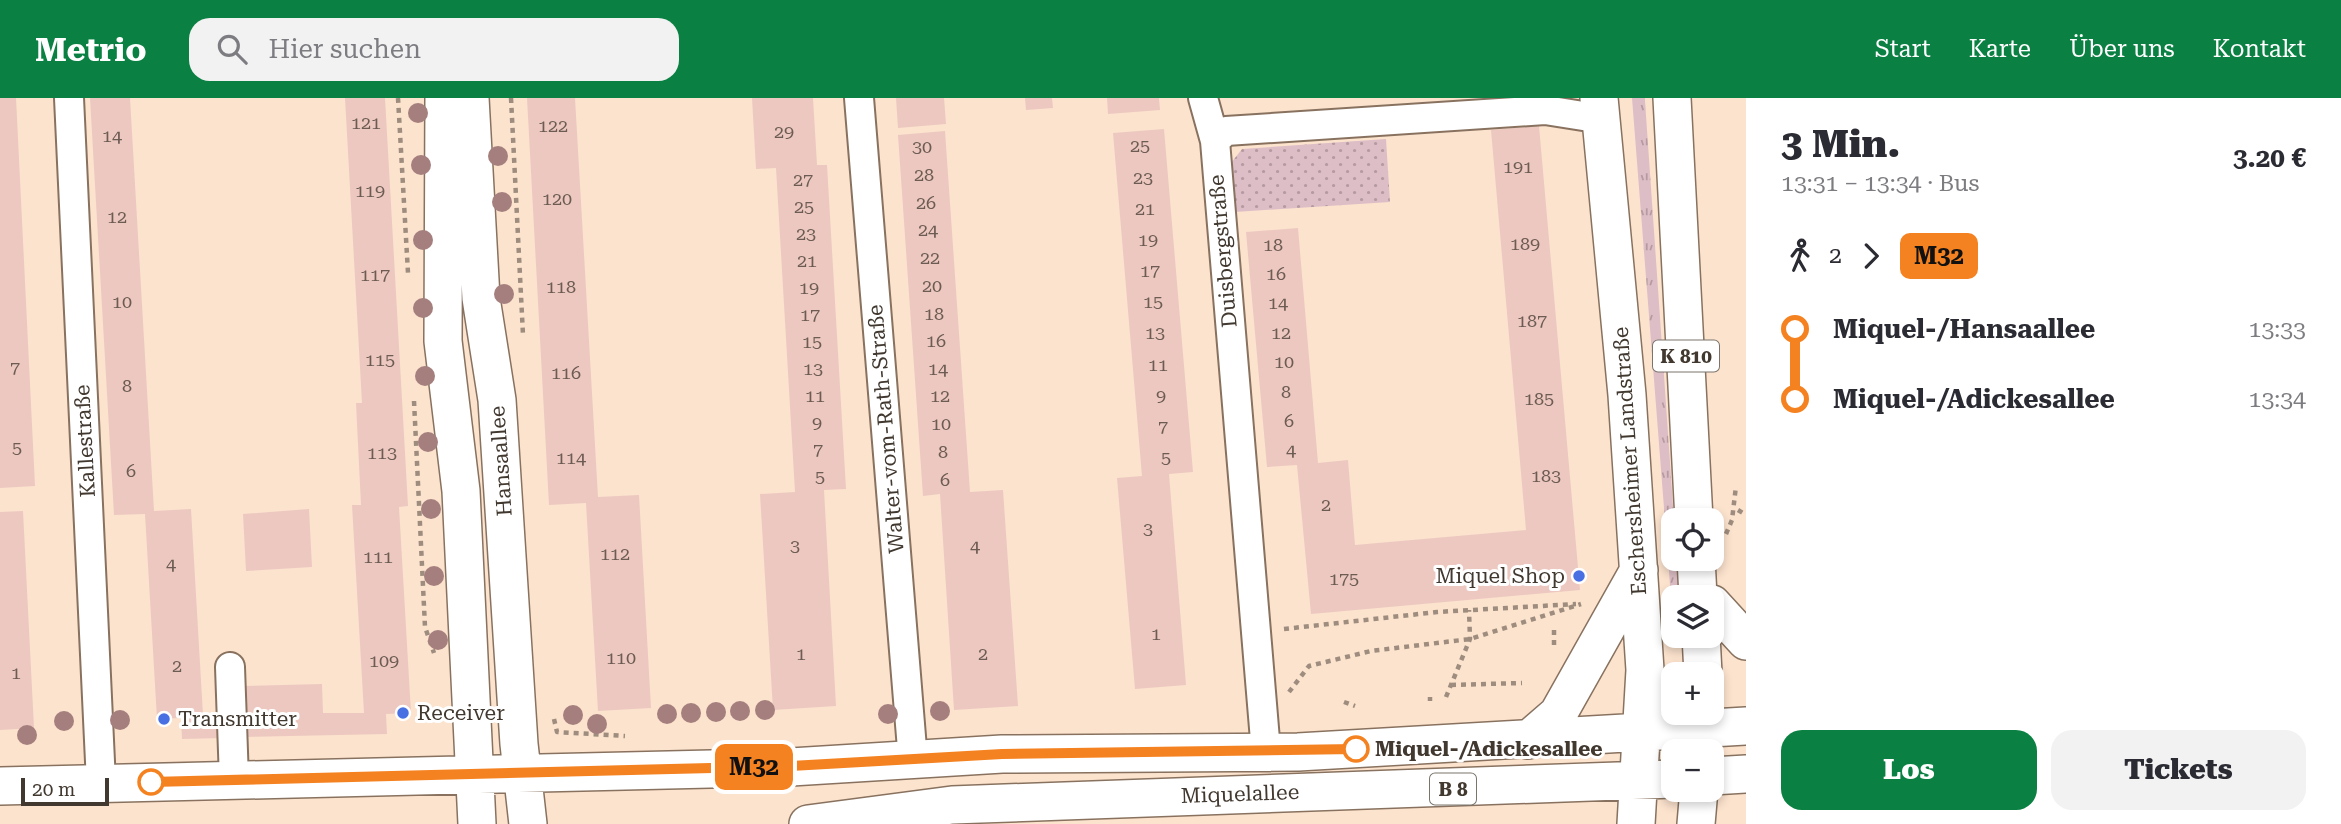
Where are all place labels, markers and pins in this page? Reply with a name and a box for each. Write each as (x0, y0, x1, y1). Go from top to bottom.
place label: Miquel Shop (1435, 564, 1565, 588)
marker: Miquel Shop (1571, 568, 1587, 584)
place label: Receiver (417, 701, 505, 725)
marker: Receiver (395, 705, 411, 721)
place label: Transmitter (178, 707, 297, 731)
marker: Transmitter (156, 711, 172, 727)
marker: Miquel-/Adickesallee (1343, 736, 1369, 762)
place label: Miquel-/Adickesallee (1375, 737, 1603, 761)
unlabelled marker (138, 769, 164, 795)

